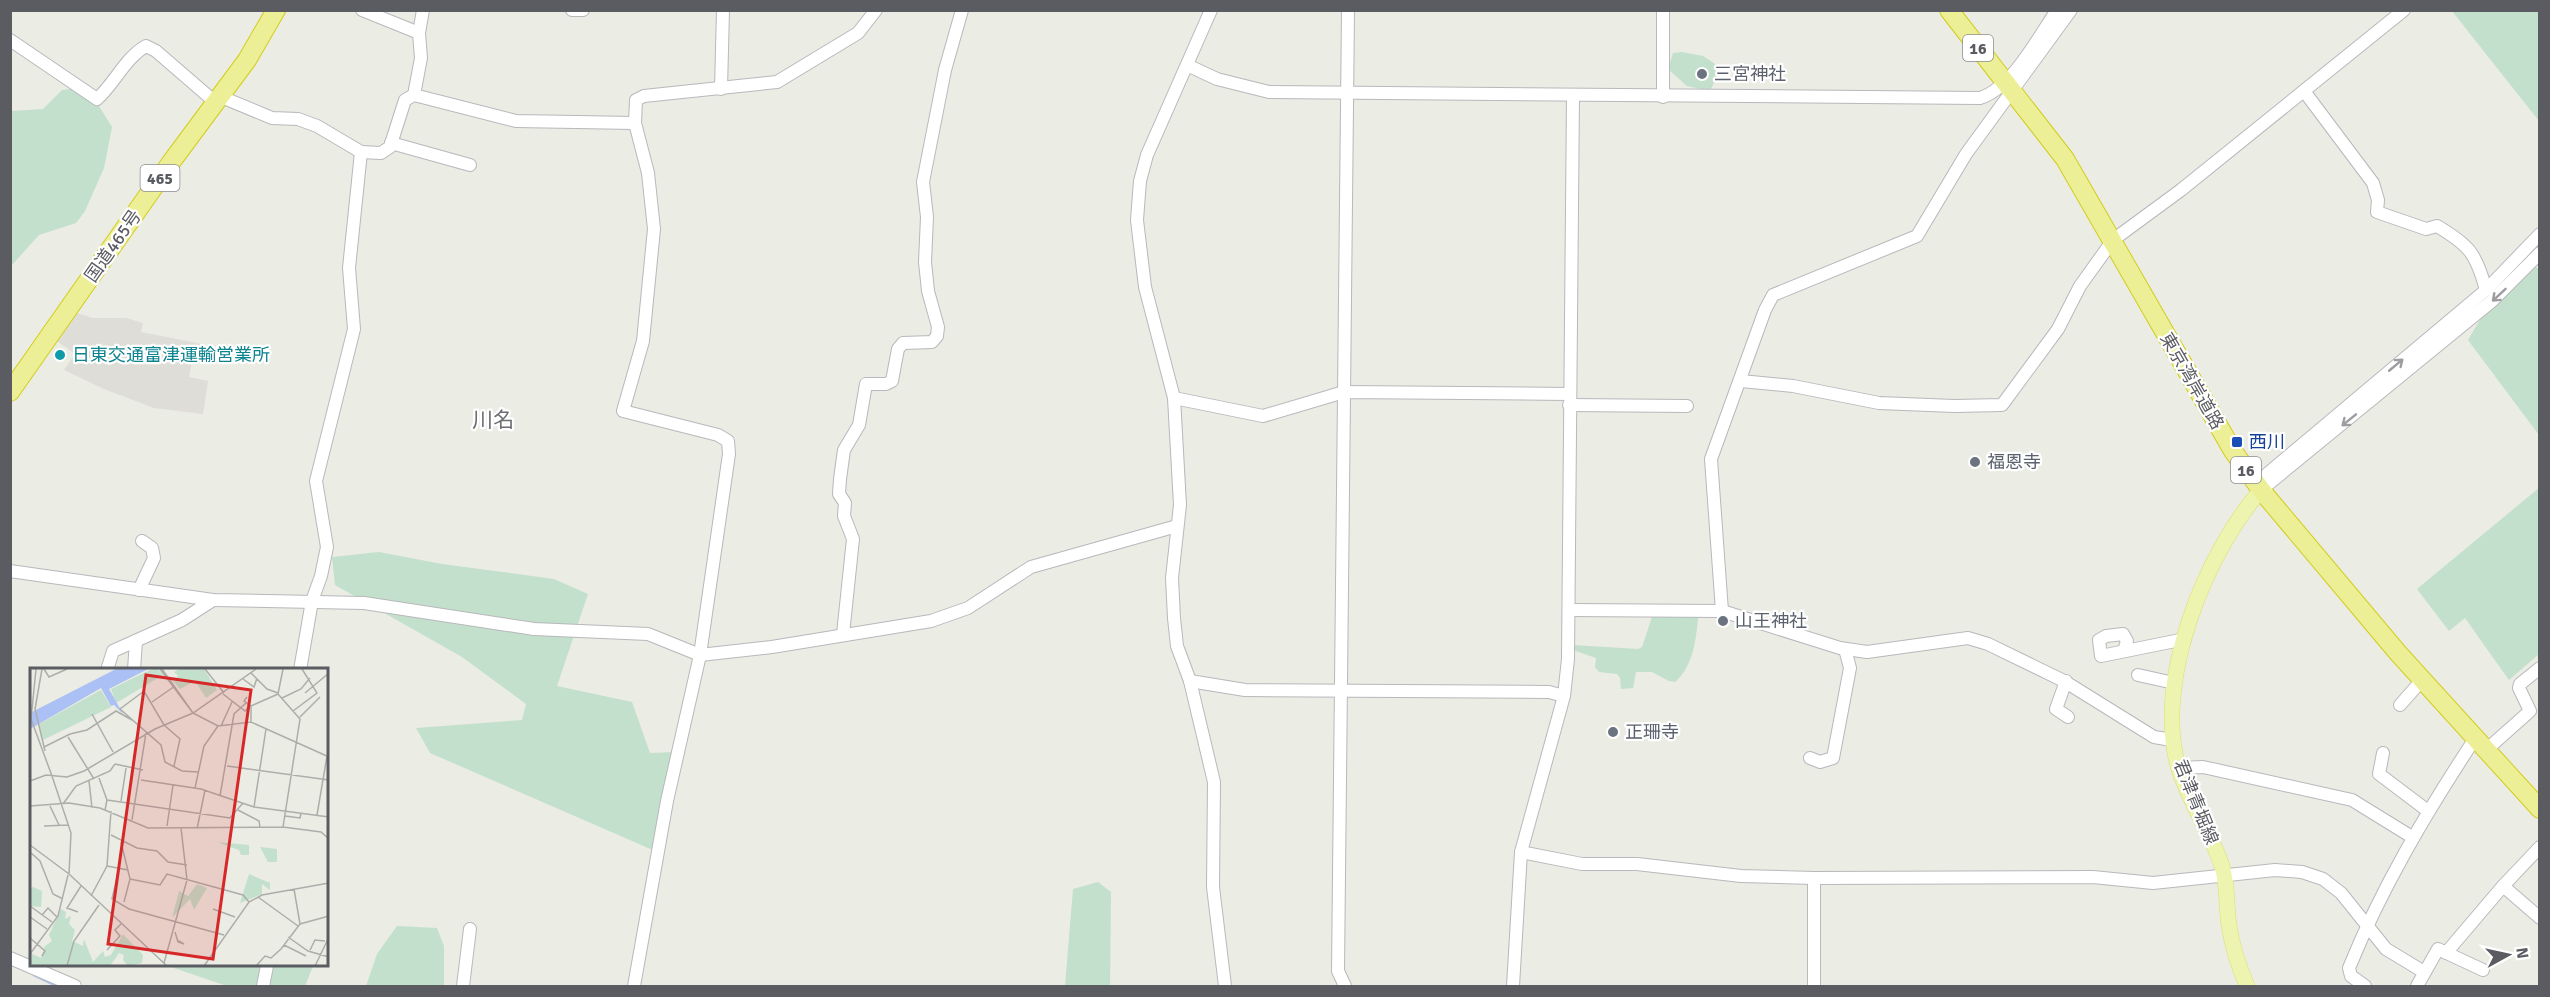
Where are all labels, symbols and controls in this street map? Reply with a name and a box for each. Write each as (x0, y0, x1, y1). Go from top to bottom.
road number: 16 (1963, 35, 1993, 61)
place label: 三宮神社 (1714, 63, 1786, 85)
marker: 三宮神社 (1695, 67, 1709, 81)
road number: 465 (140, 165, 180, 191)
street label: 国道465号 (80, 206, 146, 286)
one-way arrow (2492, 288, 2507, 302)
street label: 東京湾岸道路 (2155, 329, 2229, 433)
place label: 日東交通富津運輸営業所 (72, 344, 270, 366)
marker: 日東交通富津運輸営業所 (53, 348, 67, 362)
one-way arrow (2388, 358, 2403, 372)
district label: 川名 (472, 407, 514, 433)
one-way arrow (2341, 413, 2357, 426)
place label: 西川 (2249, 431, 2285, 453)
marker: 西川 (2230, 435, 2244, 449)
place label: 福恩寺 (1987, 451, 2041, 473)
marker: 福恩寺 (1968, 455, 1982, 469)
road number: 16 (2231, 457, 2261, 483)
place label: 山王神社 (1735, 610, 1807, 632)
marker: 山王神社 (1716, 614, 1730, 628)
inset map (30, 668, 328, 967)
place label: 正珊寺 (1625, 721, 1679, 743)
marker: 正珊寺 (1606, 725, 1620, 739)
street label: 君津青堀線 (2169, 756, 2223, 848)
north arrow (2478, 925, 2538, 985)
text: N (2511, 946, 2533, 960)

